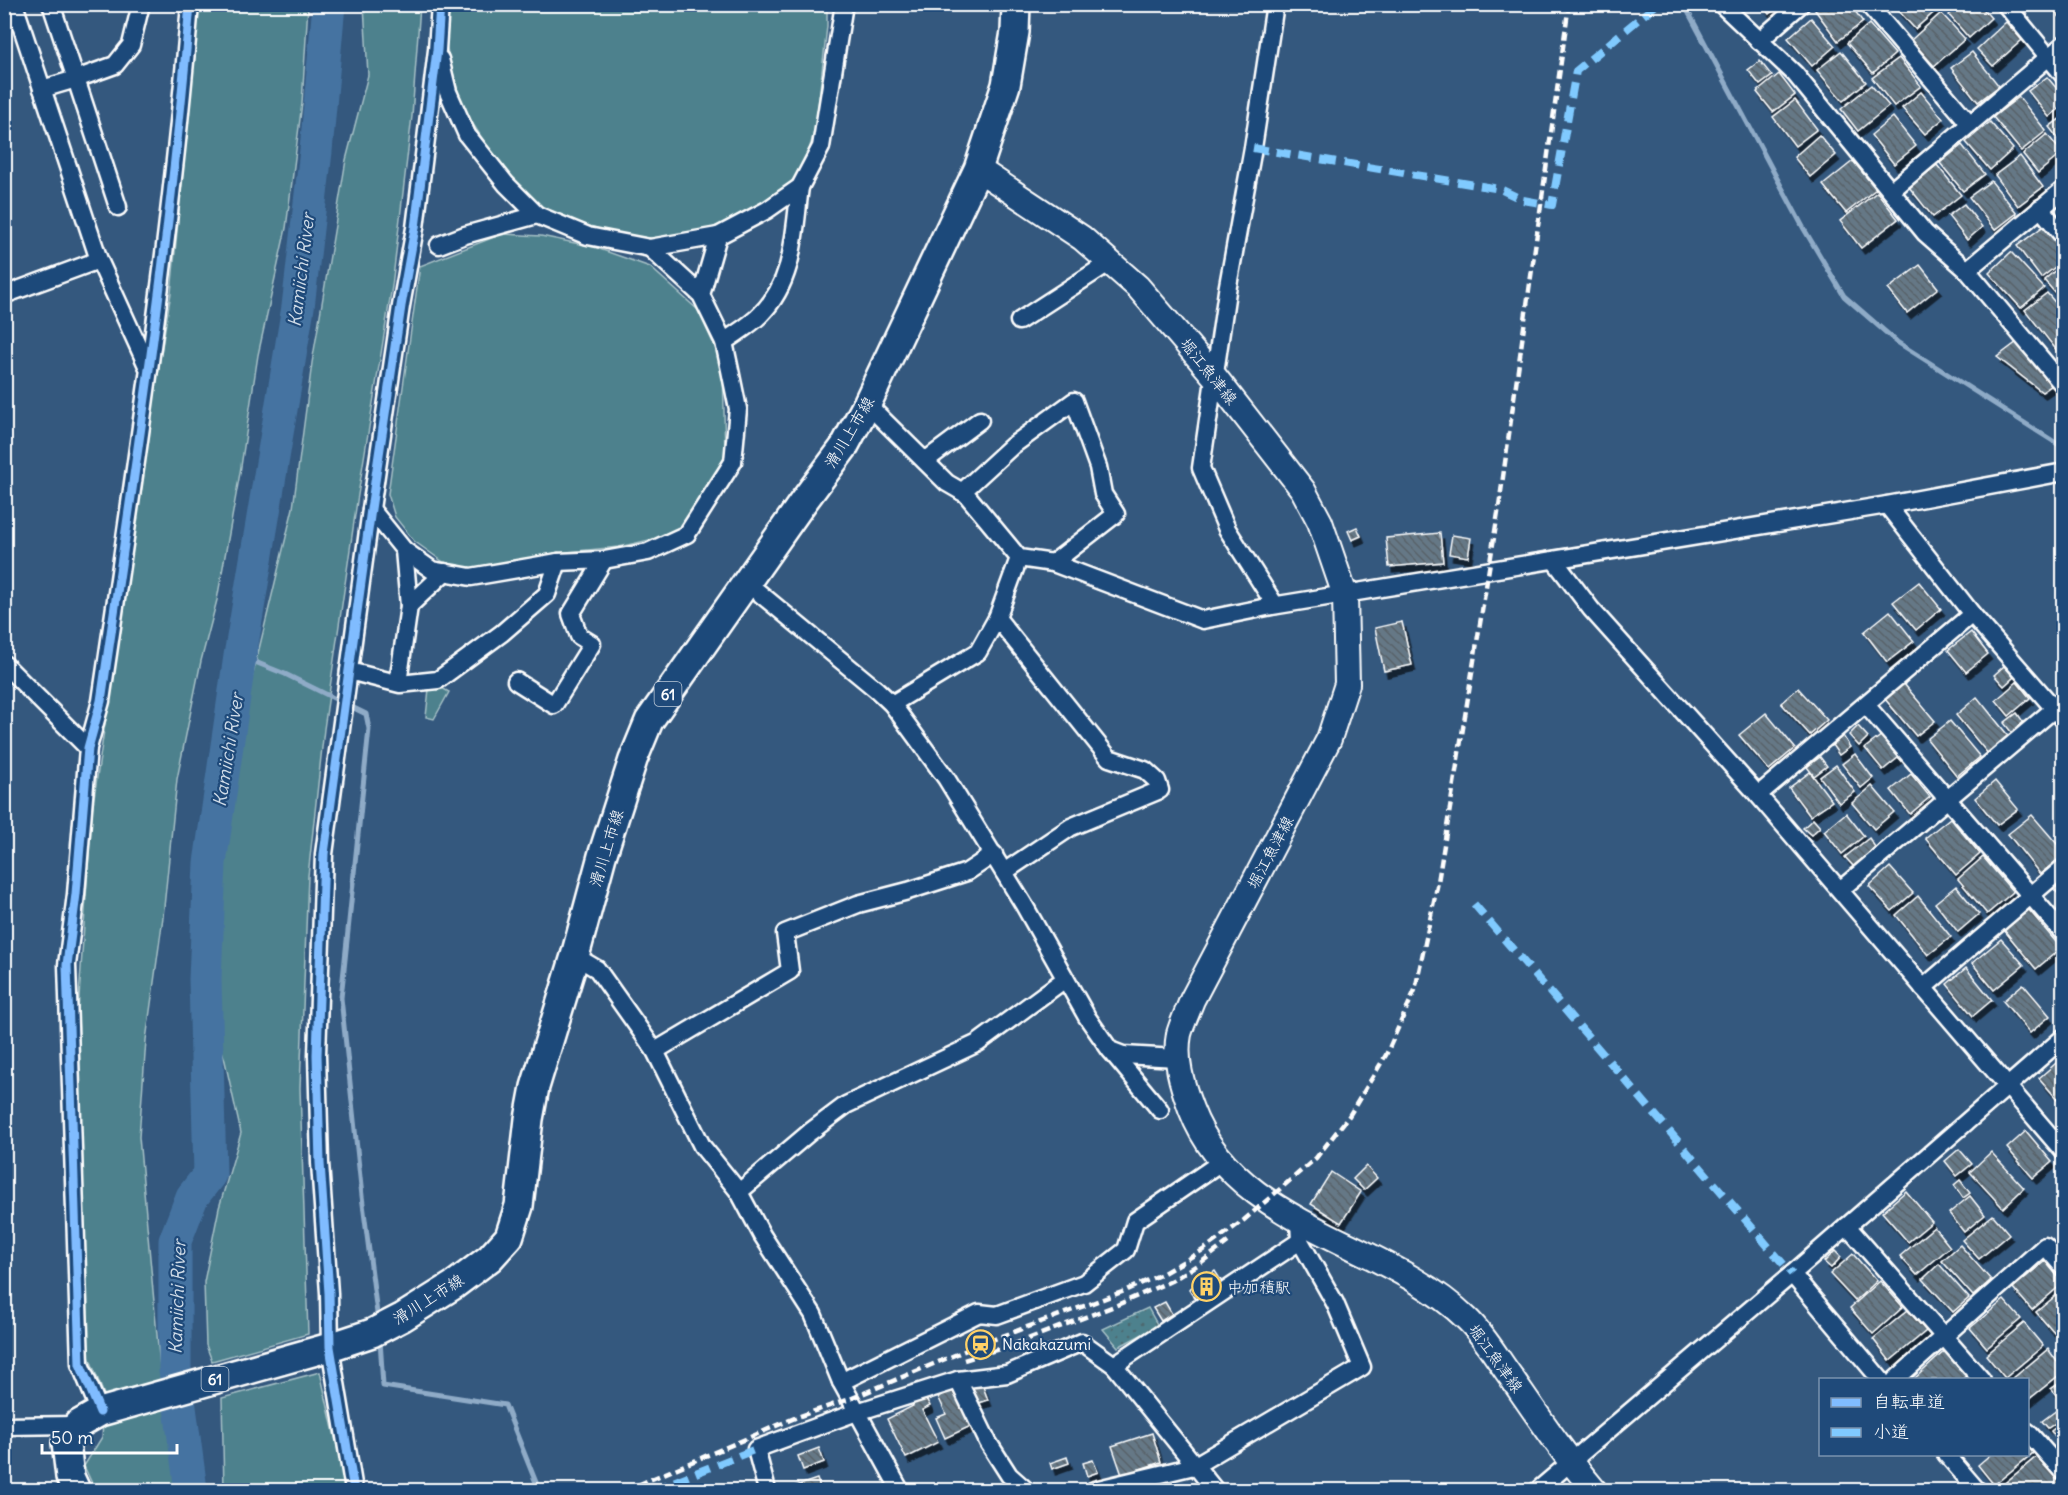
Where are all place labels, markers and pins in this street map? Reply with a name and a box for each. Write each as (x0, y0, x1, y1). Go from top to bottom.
building icon: 中加積駅 (1190, 1271, 1222, 1303)
place label: 中加積駅 (1227, 1277, 1291, 1297)
station icon: Nakakazumi (965, 1328, 997, 1360)
place label: Nakakazumi (1002, 1334, 1091, 1354)

